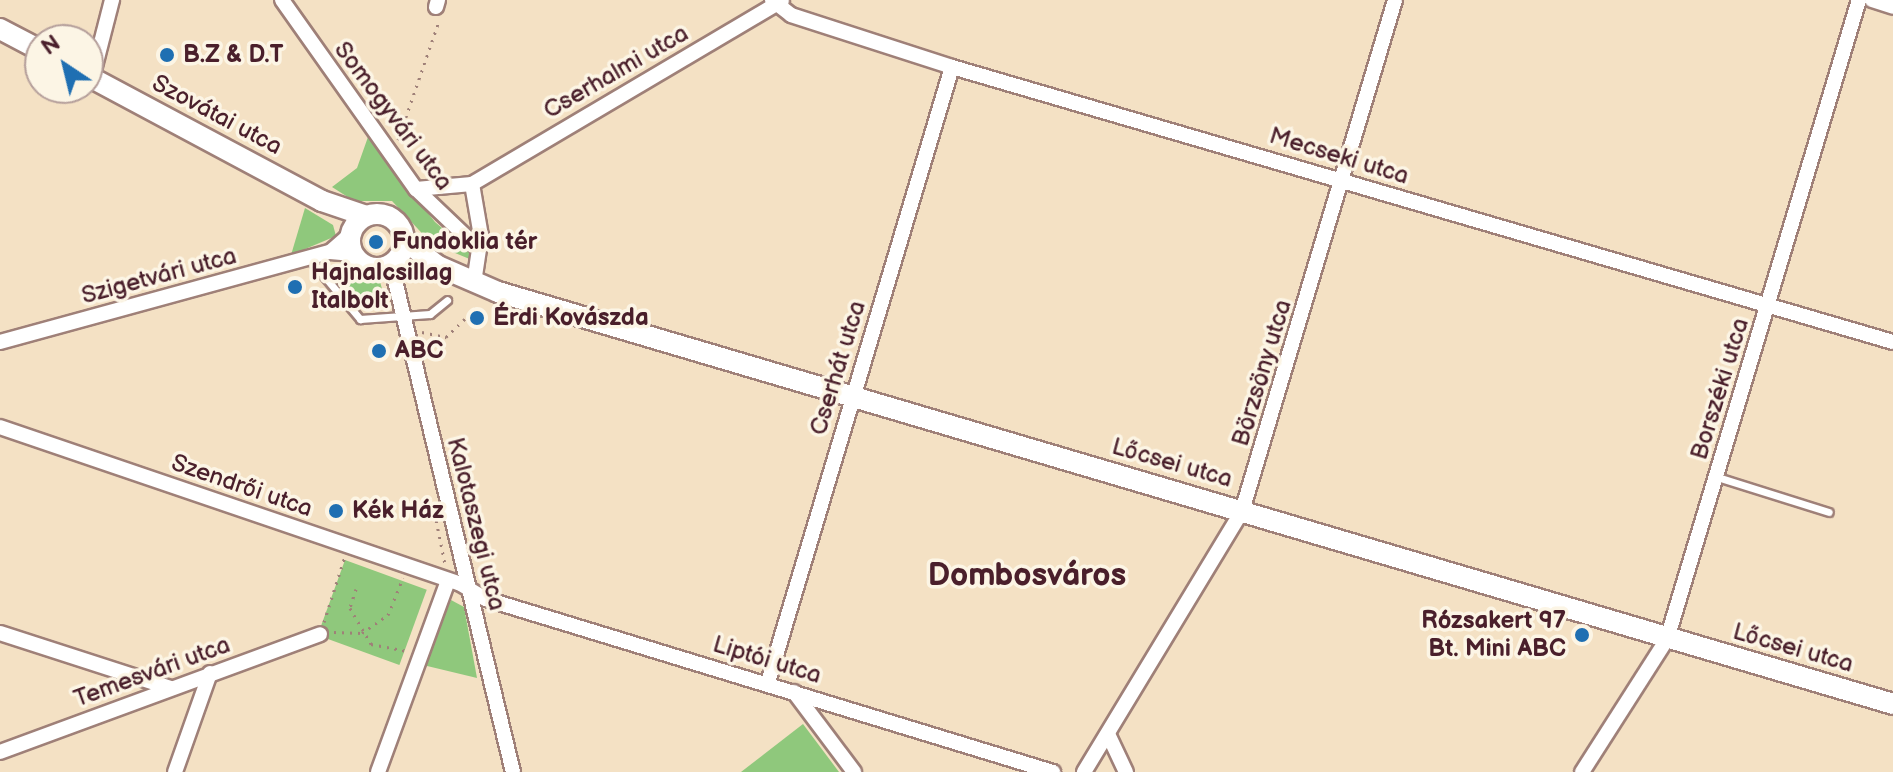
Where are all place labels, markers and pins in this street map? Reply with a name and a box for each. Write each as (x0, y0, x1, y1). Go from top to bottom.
place label: B.Z & D.T (183, 41, 283, 69)
marker: B.Z & D.T (158, 46, 176, 64)
place label: Fundoklia tér (392, 228, 537, 256)
marker: Fundoklia tér (367, 233, 385, 251)
place label: Hajnalcsillag Italbolt (311, 259, 452, 315)
marker: Hajnalcsillag Italbolt (286, 278, 304, 296)
place label: Érdi Kovászda (493, 304, 649, 332)
marker: Érdi Kovászda (468, 309, 486, 327)
place label: ABC (395, 337, 444, 365)
marker: ABC (370, 342, 388, 360)
place label: Kék Ház (352, 497, 444, 525)
marker: Kék Ház (327, 502, 345, 520)
place label: Rózsakert 97 Bt. Mini ABC (1421, 607, 1566, 663)
marker: Rózsakert 97 Bt. Mini ABC (1573, 626, 1591, 644)

